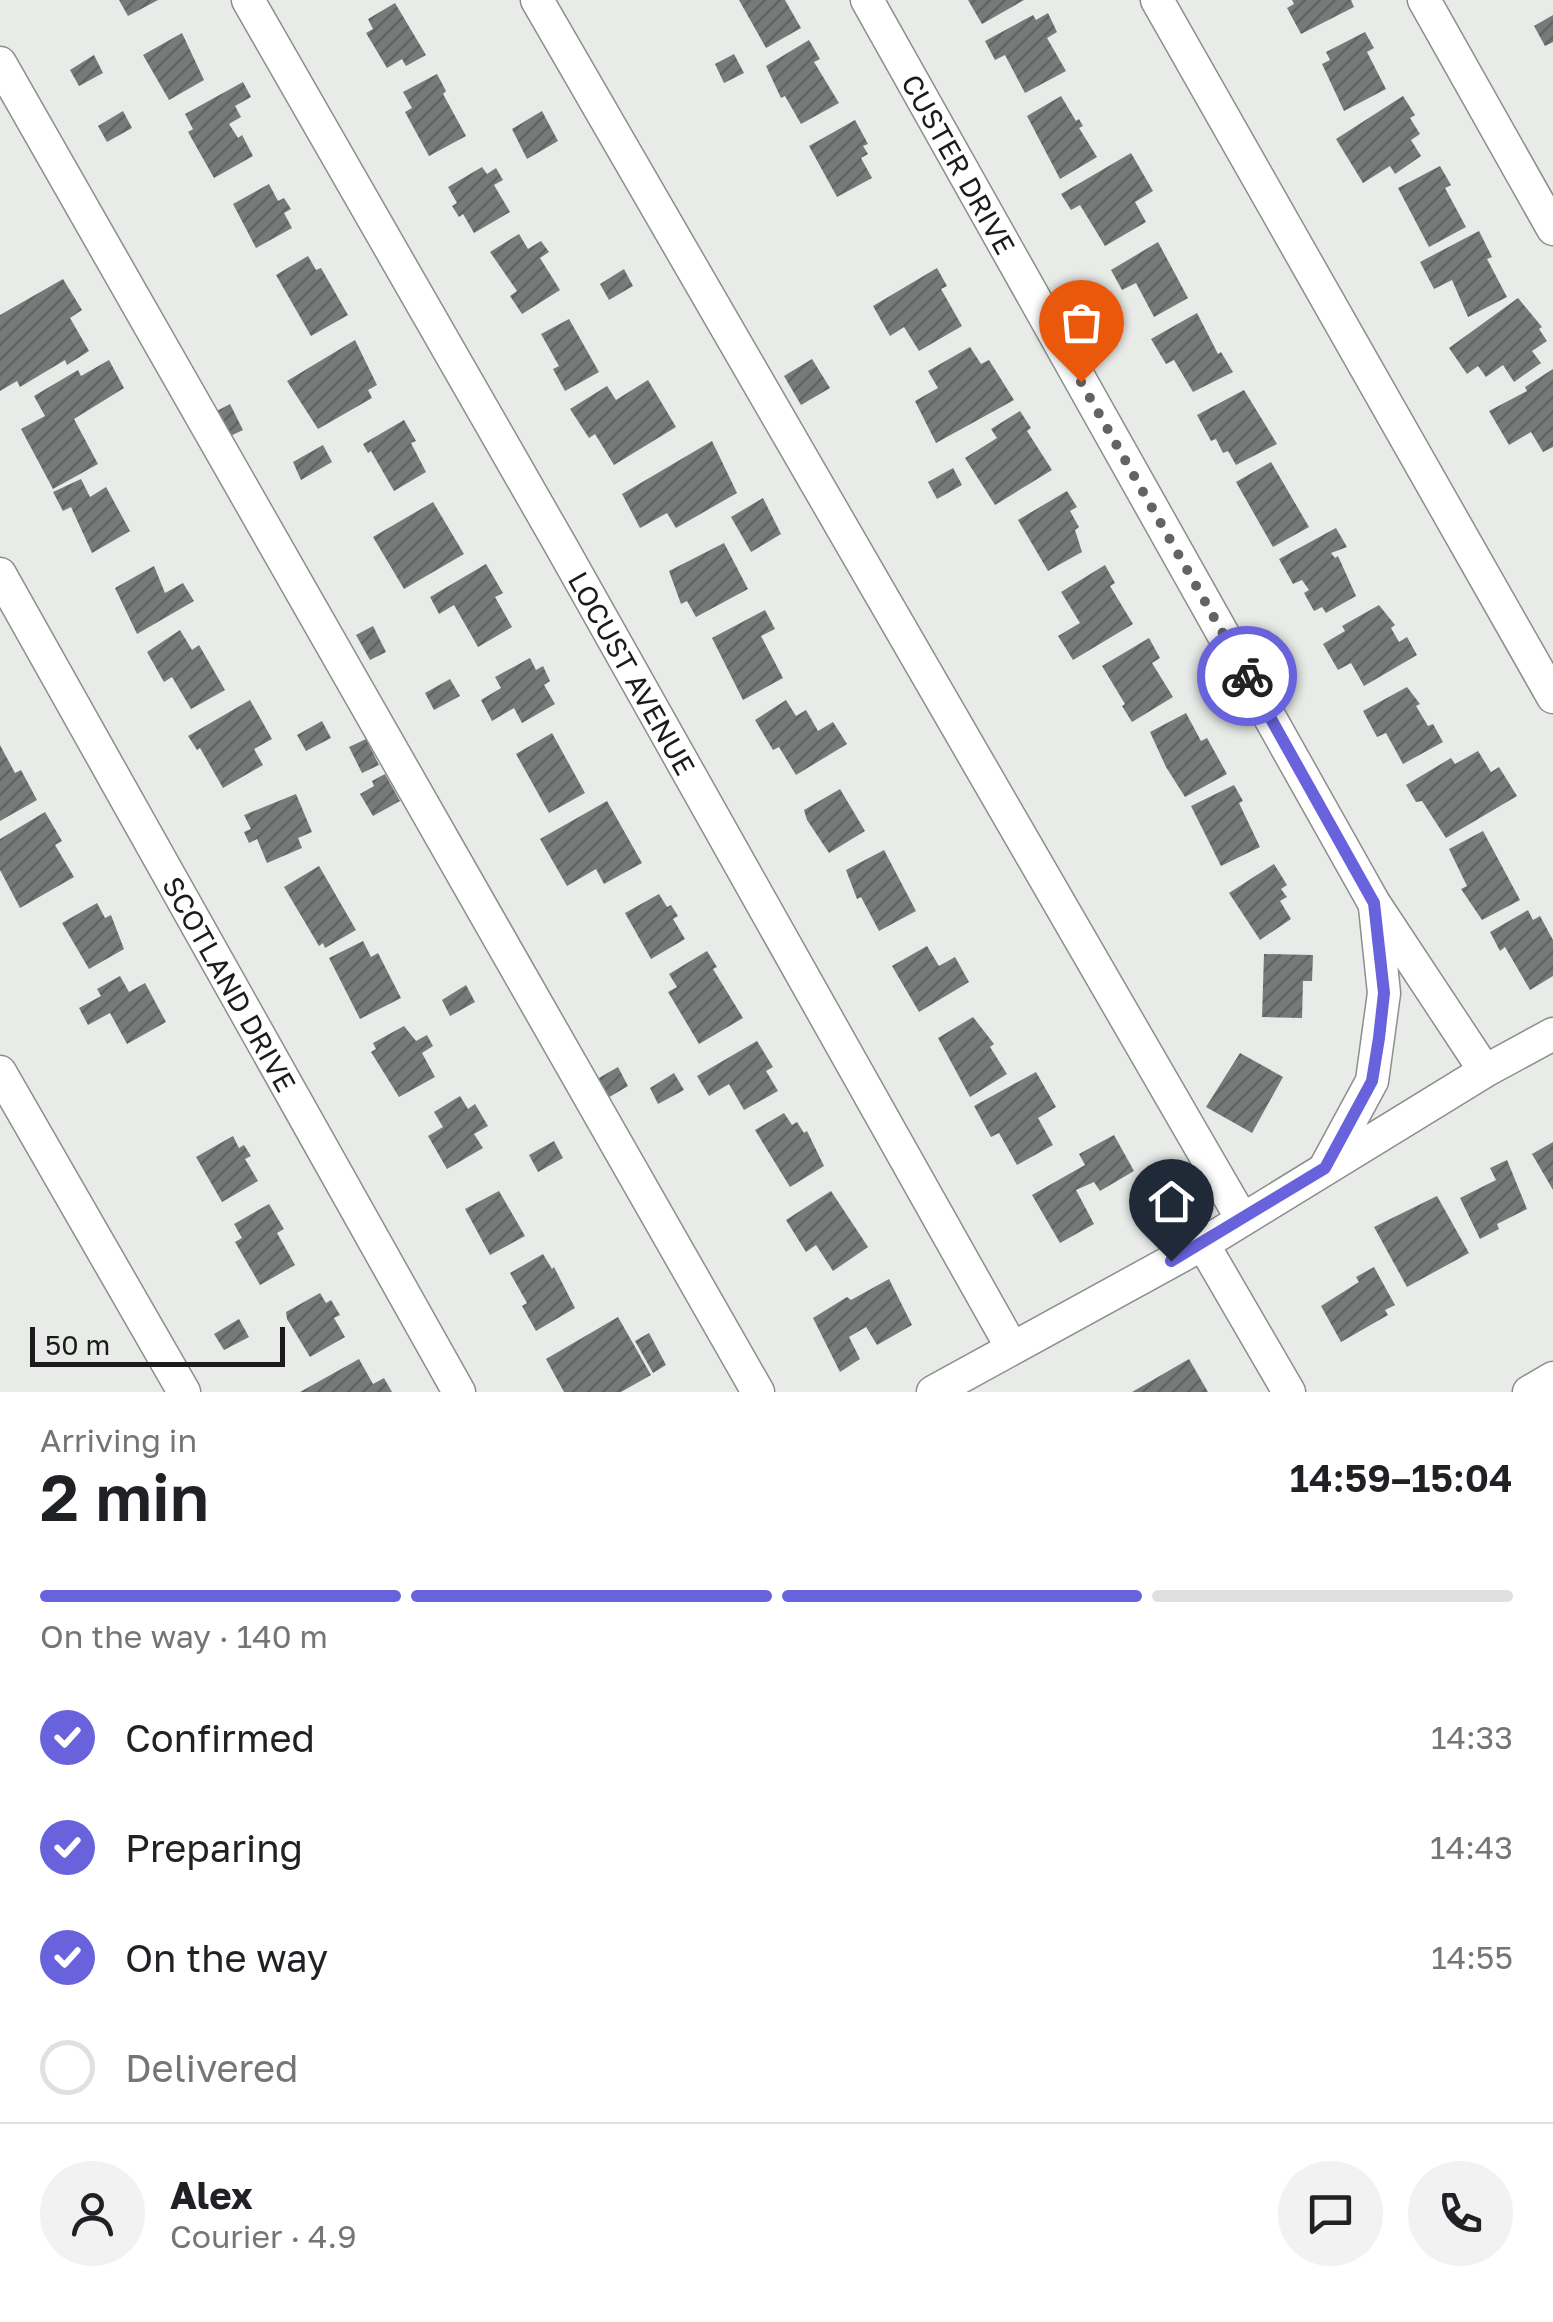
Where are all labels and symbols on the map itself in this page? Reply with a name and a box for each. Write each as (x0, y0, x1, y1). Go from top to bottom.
street label: CUSTER DRIVE (895, 68, 1023, 260)
pin (1039, 280, 1124, 383)
street label: LOCUST AVENUE (562, 565, 703, 780)
courier (1197, 626, 1297, 726)
street label: SCOTLAND DRIVE (157, 871, 303, 1097)
pin (1129, 1159, 1214, 1262)
scale bar (30, 1322, 285, 1366)

